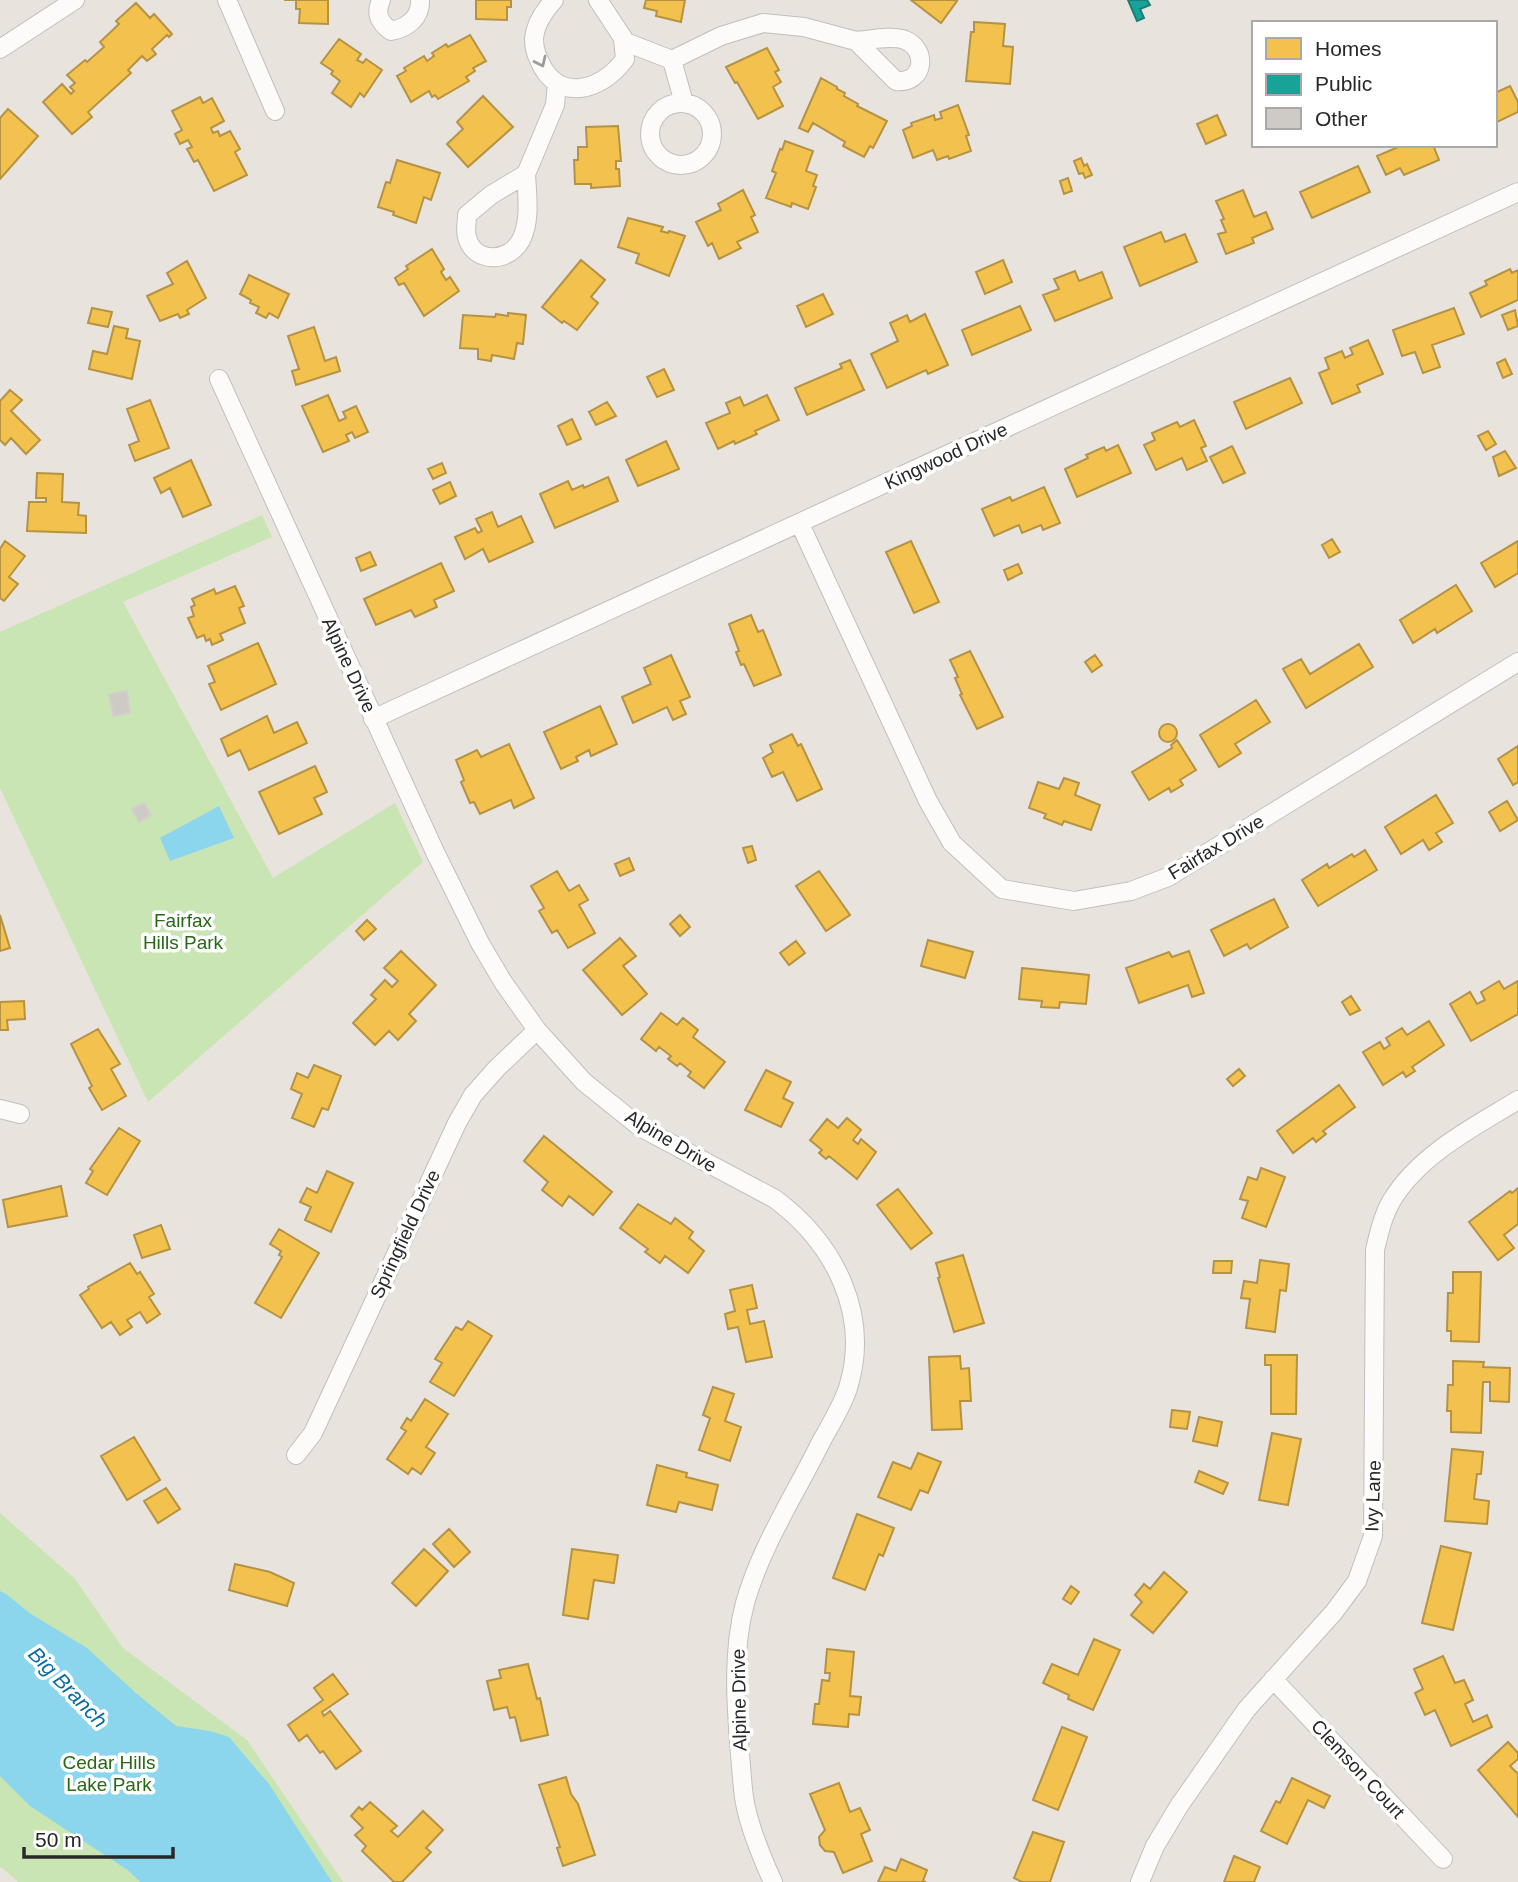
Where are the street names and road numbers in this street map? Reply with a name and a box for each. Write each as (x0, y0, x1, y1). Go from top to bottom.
street label: Kingwood Drive (881, 418, 1011, 494)
street label: Alpine Drive (318, 614, 380, 716)
street label: Fairfax Drive (1164, 810, 1268, 884)
street label: Alpine Drive (622, 1106, 720, 1176)
street label: Springfield Drive (366, 1166, 444, 1302)
street label: Ivy Lane (1361, 1460, 1385, 1532)
street label: Alpine Drive (728, 1649, 750, 1751)
street label: Clemson Court (1307, 1716, 1409, 1823)

